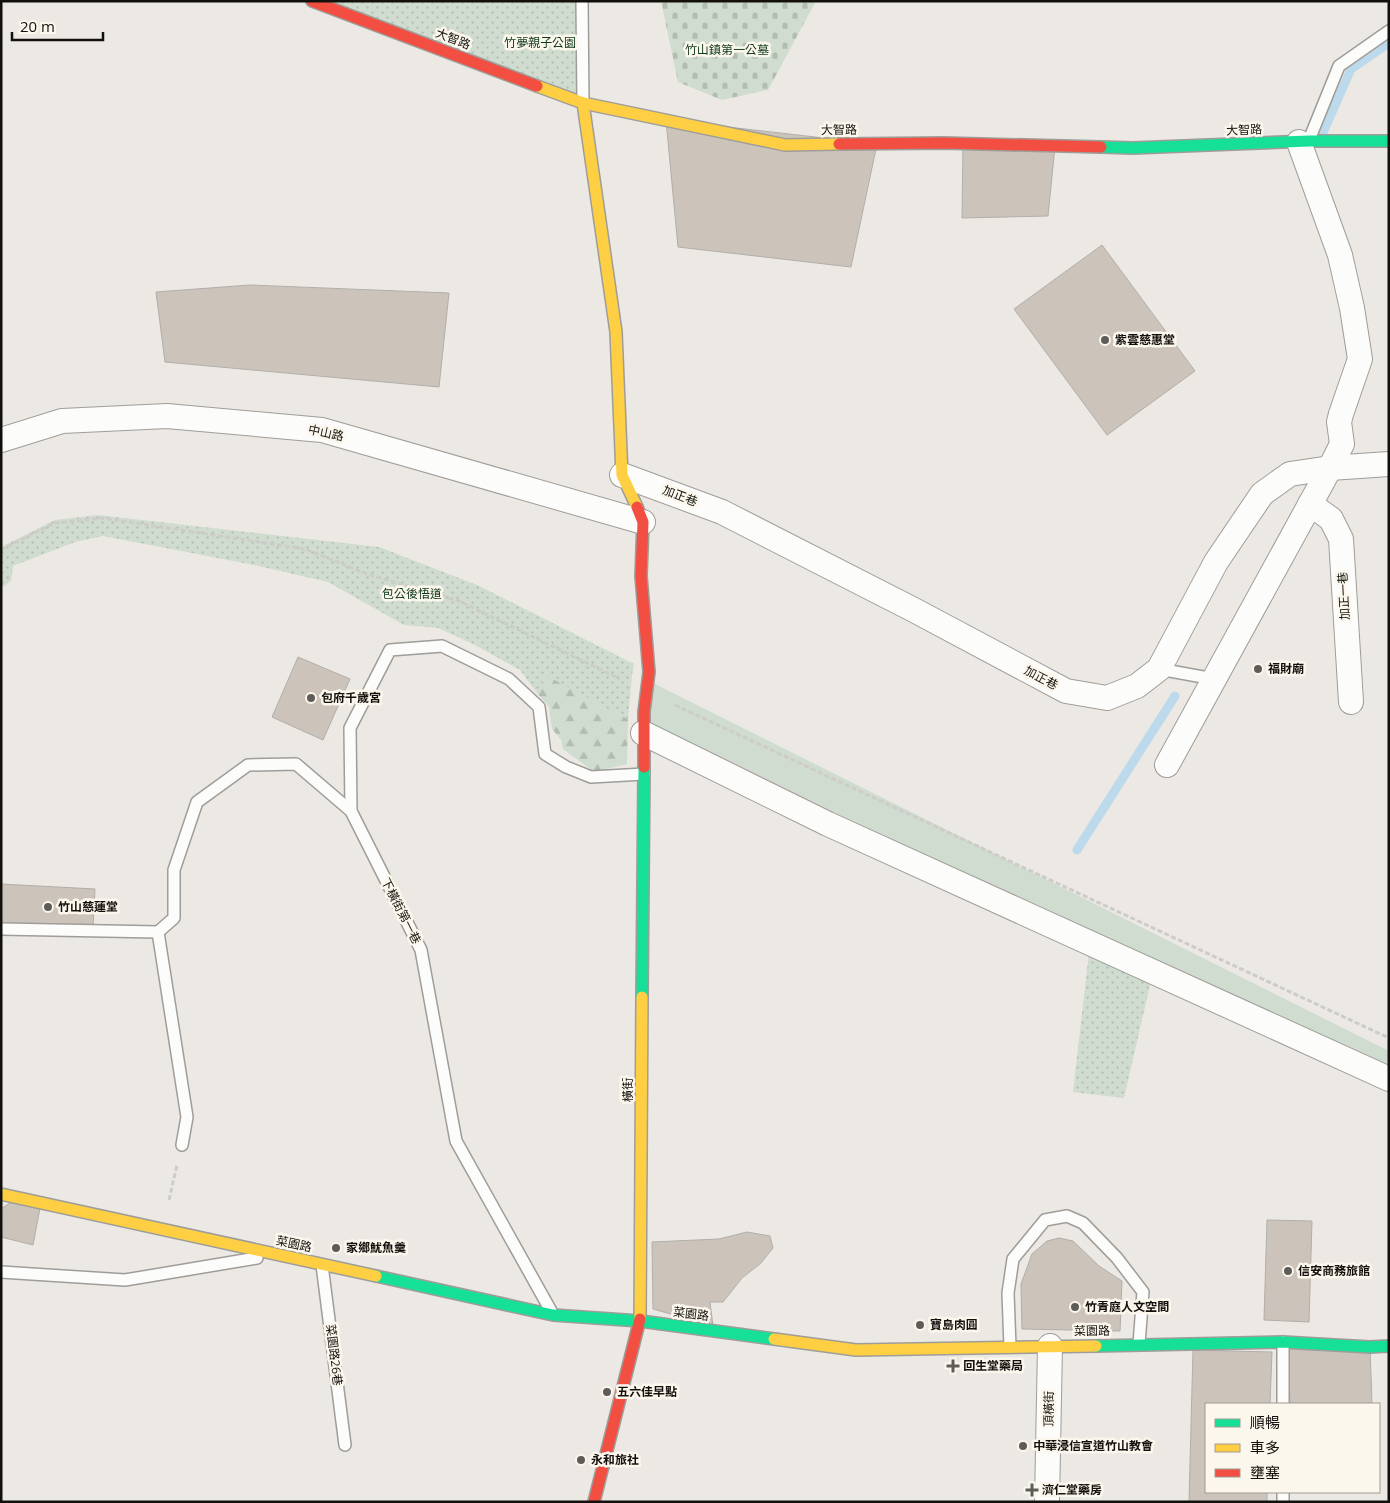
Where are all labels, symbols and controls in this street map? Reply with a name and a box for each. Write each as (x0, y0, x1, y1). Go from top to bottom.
scale bar (12, 10, 104, 42)
text: 20 m (20, 16, 55, 36)
street label: 大智路 (433, 24, 473, 53)
park label: 竹夢親子公園 (504, 34, 576, 51)
park label: 竹山鎮第一公墓 (685, 41, 769, 58)
street label: 大智路 (1226, 120, 1262, 139)
street label: 大智路 (821, 121, 857, 138)
place label: 紫雲慈惠堂 (1115, 331, 1175, 348)
marker: 紫雲慈惠堂 (1099, 334, 1111, 346)
street label: 中山路 (307, 420, 345, 445)
street label: 加正巷 (660, 481, 700, 510)
street label: 加正一巷 (1334, 572, 1353, 620)
park label: 包公後悟道 (382, 585, 442, 602)
place label: 福財廟 (1268, 660, 1304, 677)
street label: 加正巷 (1021, 662, 1061, 694)
marker: 福財廟 (1252, 663, 1264, 675)
place label: 包府千歲宮 (321, 689, 381, 706)
marker: 包府千歲宮 (305, 692, 317, 704)
street label: 下橫街第一巷 (378, 875, 425, 947)
place label: 竹山慈蓮堂 (58, 898, 118, 915)
marker: 竹山慈蓮堂 (42, 901, 54, 913)
street label: 橫街 (619, 1078, 636, 1102)
street label: 菜園路 (275, 1231, 313, 1256)
place label: 家鄉魷魚羹 (346, 1239, 406, 1256)
marker: 家鄉魷魚羹 (330, 1242, 342, 1254)
place label: 信安商務旅館 (1298, 1262, 1370, 1279)
marker: 信安商務旅館 (1282, 1265, 1294, 1277)
place label: 竹青庭人文空間 (1085, 1298, 1169, 1315)
marker: 竹青庭人文空間 (1069, 1301, 1081, 1313)
street label: 菜園路 (672, 1303, 710, 1324)
place label: 寶島肉圓 (930, 1316, 978, 1333)
marker: 寶島肉圓 (914, 1319, 926, 1331)
street label: 菜園路 (1074, 1322, 1110, 1339)
street label: 菜園路26巷 (322, 1323, 347, 1387)
place label: 回生堂藥局 (963, 1357, 1023, 1374)
marker: 回生堂藥局 (947, 1360, 959, 1372)
place label: 五六佳早點 (617, 1383, 677, 1400)
marker: 五六佳早點 (601, 1386, 613, 1398)
street label: 頂橫街 (1040, 1391, 1057, 1427)
legend (1205, 1403, 1380, 1493)
text: 順暢 (1250, 1412, 1280, 1432)
place label: 中華浸信宣道竹山教會 (1033, 1437, 1153, 1454)
text: 車多 (1250, 1437, 1280, 1457)
marker: 中華浸信宣道竹山教會 (1017, 1440, 1029, 1452)
place label: 永和旅社 (591, 1451, 639, 1468)
marker: 永和旅社 (575, 1454, 587, 1466)
text: 壅塞 (1250, 1462, 1280, 1482)
place label: 濟仁堂藥房 (1042, 1481, 1102, 1498)
marker: 濟仁堂藥房 (1026, 1484, 1038, 1496)

